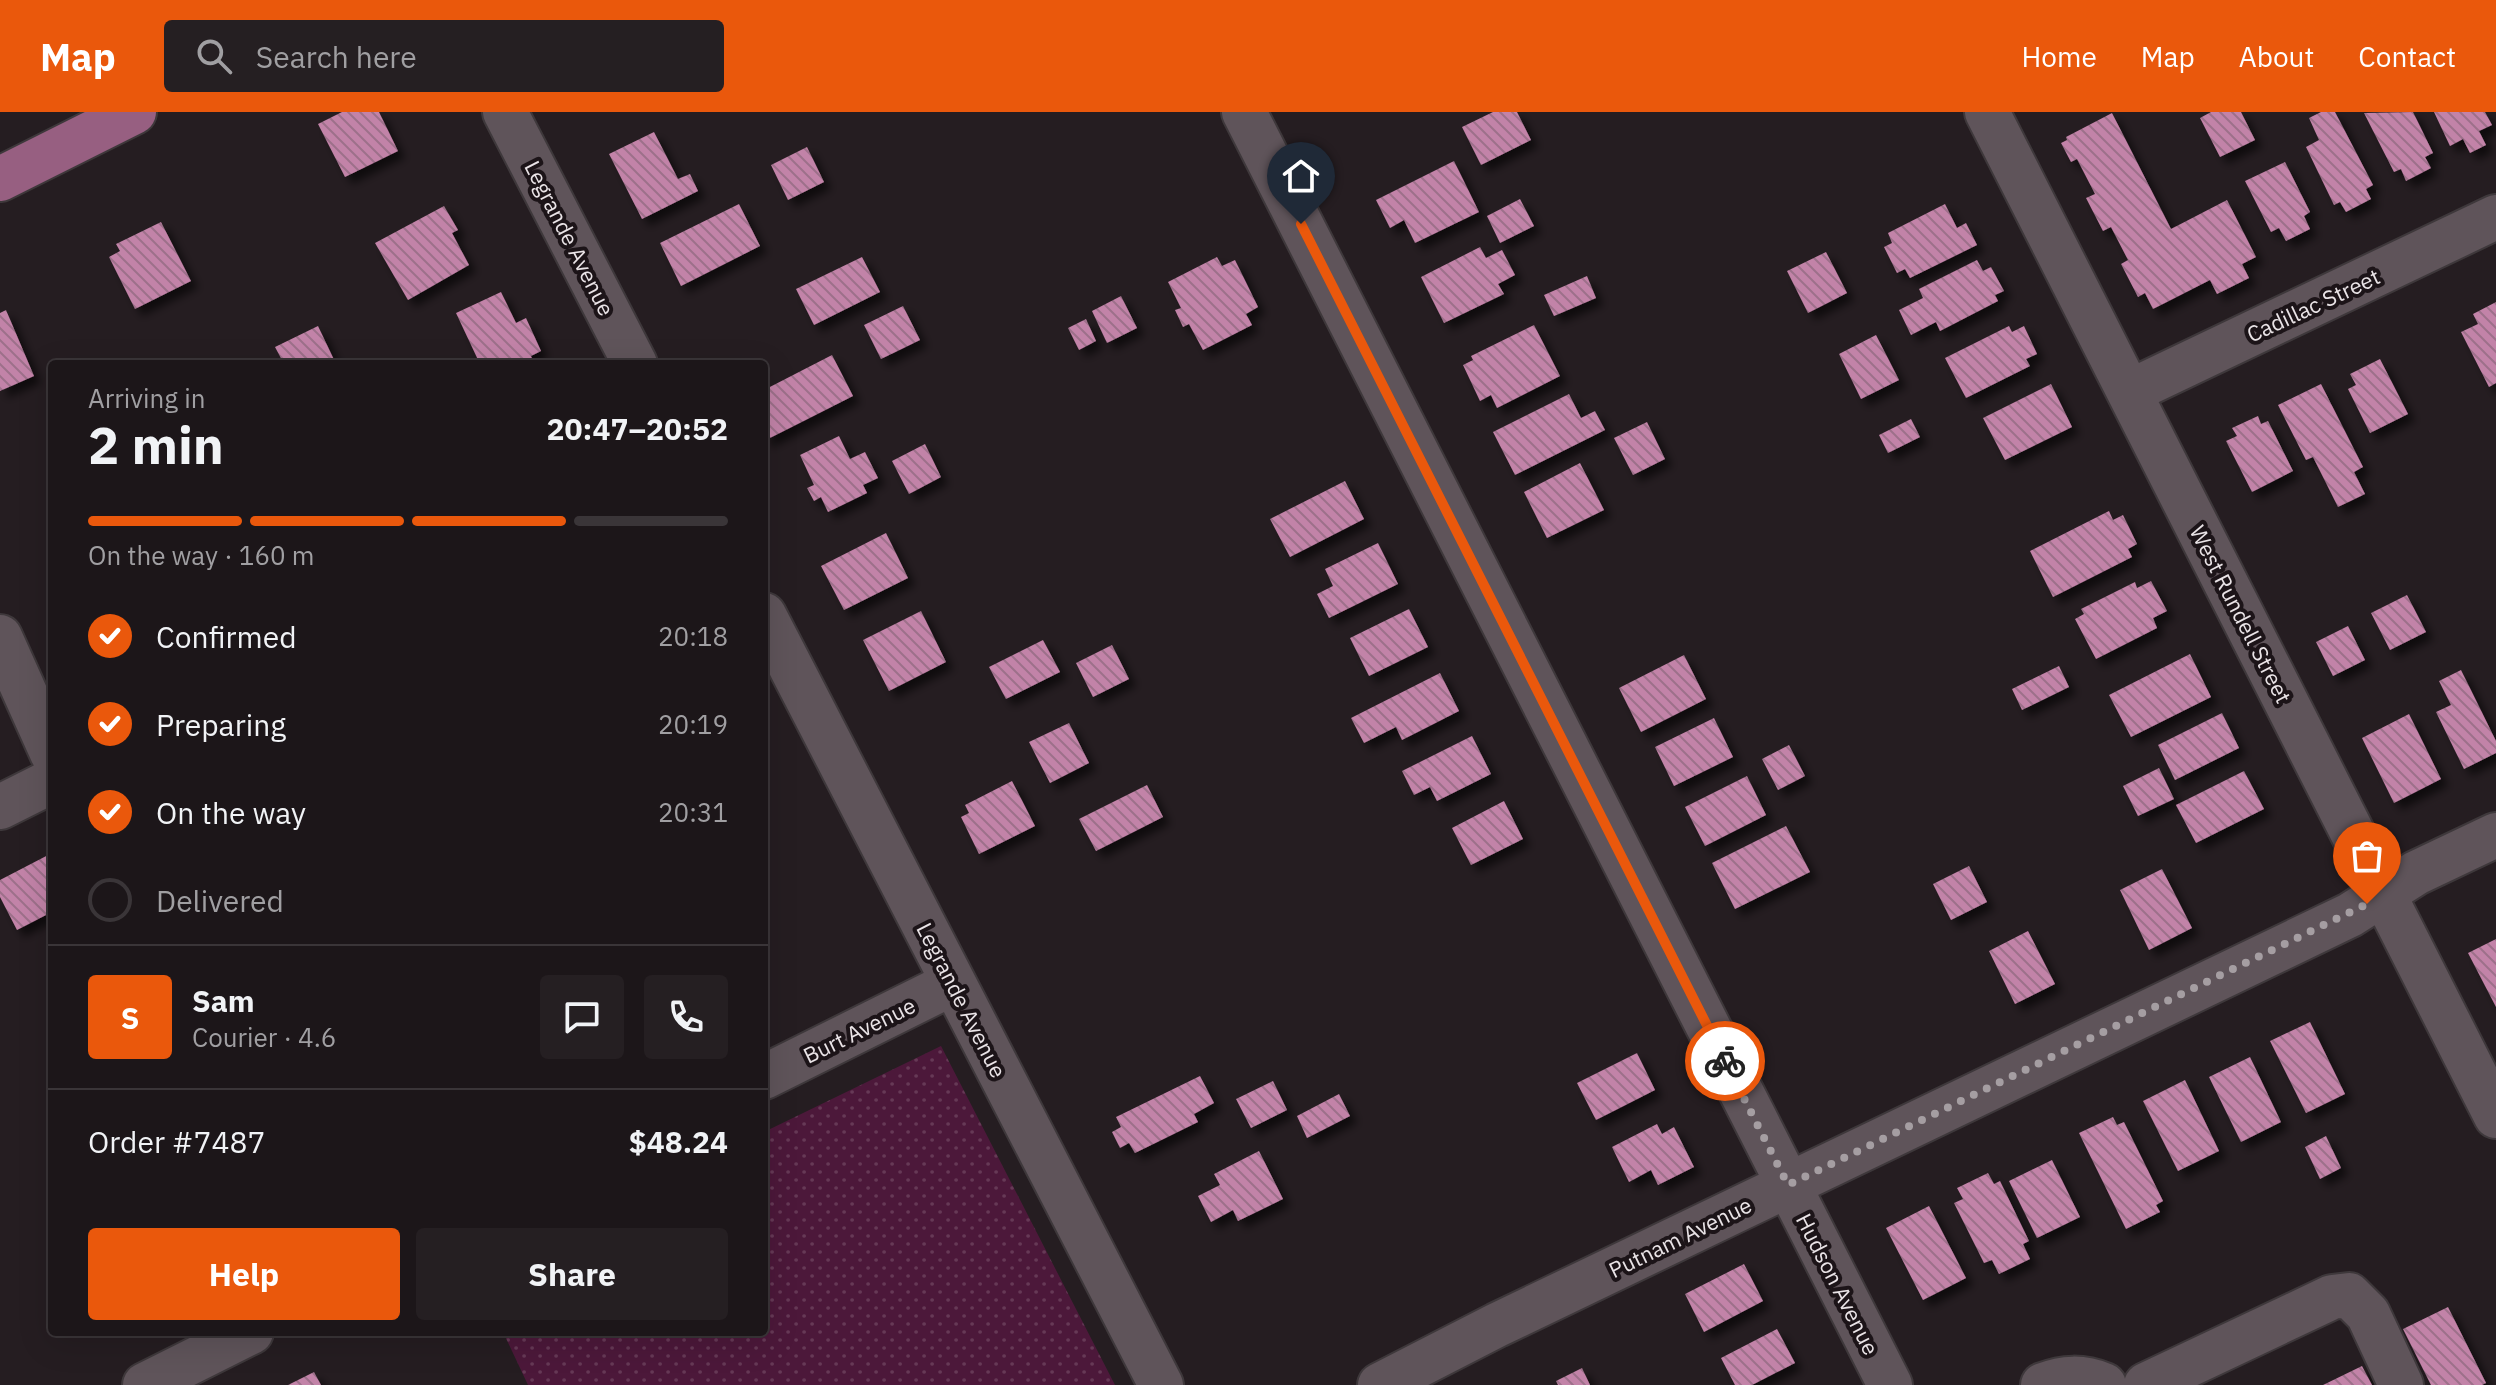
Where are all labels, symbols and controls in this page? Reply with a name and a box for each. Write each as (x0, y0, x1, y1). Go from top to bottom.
search box (164, 20, 724, 92)
text: Map (40, 32, 116, 81)
icon: search (192, 34, 236, 78)
text: Search here (256, 37, 417, 76)
text: Home (2021, 38, 2097, 75)
text: Map (2141, 38, 2195, 75)
text: About (2239, 38, 2314, 75)
text: Contact (2358, 38, 2456, 75)
pin (1267, 142, 1335, 224)
icon: home (1279, 154, 1323, 198)
street label: Legrande Avenue (518, 156, 622, 320)
street label: Cadillac Street (2242, 261, 2384, 349)
text: Arriving in (88, 381, 205, 415)
text: 20:47–20:52 (547, 409, 728, 448)
text: 2 min (88, 411, 224, 478)
street label: West Rundell Street (2184, 520, 2298, 708)
text: On the way · 160 m (88, 538, 314, 572)
icon: check (88, 614, 132, 658)
text: Confirmed (156, 617, 297, 656)
text: 20:18 (658, 619, 728, 653)
icon: check (88, 702, 132, 746)
text: Preparing (156, 705, 286, 744)
text: 20:19 (658, 707, 728, 741)
icon: check (88, 790, 132, 834)
text: On the way (156, 793, 306, 832)
text: 20:31 (658, 795, 728, 829)
pin (2333, 822, 2401, 904)
icon: bag (2345, 834, 2389, 878)
text: Delivered (156, 881, 284, 920)
street label: Legrande Avenue (910, 918, 1014, 1082)
button: chat (540, 975, 624, 1059)
button: phone (644, 975, 728, 1059)
text: Sam (192, 981, 255, 1020)
street label: Burt Avenue (798, 990, 920, 1070)
text: S (121, 998, 139, 1037)
text: Courier · 4.6 (192, 1020, 336, 1054)
courier (1685, 1021, 1765, 1101)
icon: bike (1703, 1039, 1747, 1083)
text: Order #7487 (88, 1122, 265, 1161)
text: $48.24 (629, 1122, 728, 1161)
street label: Putnam Avenue (1604, 1190, 1756, 1284)
street label: Hudson Avenue (1790, 1208, 1886, 1360)
button: Help (88, 1228, 400, 1320)
button: Share (416, 1228, 728, 1320)

